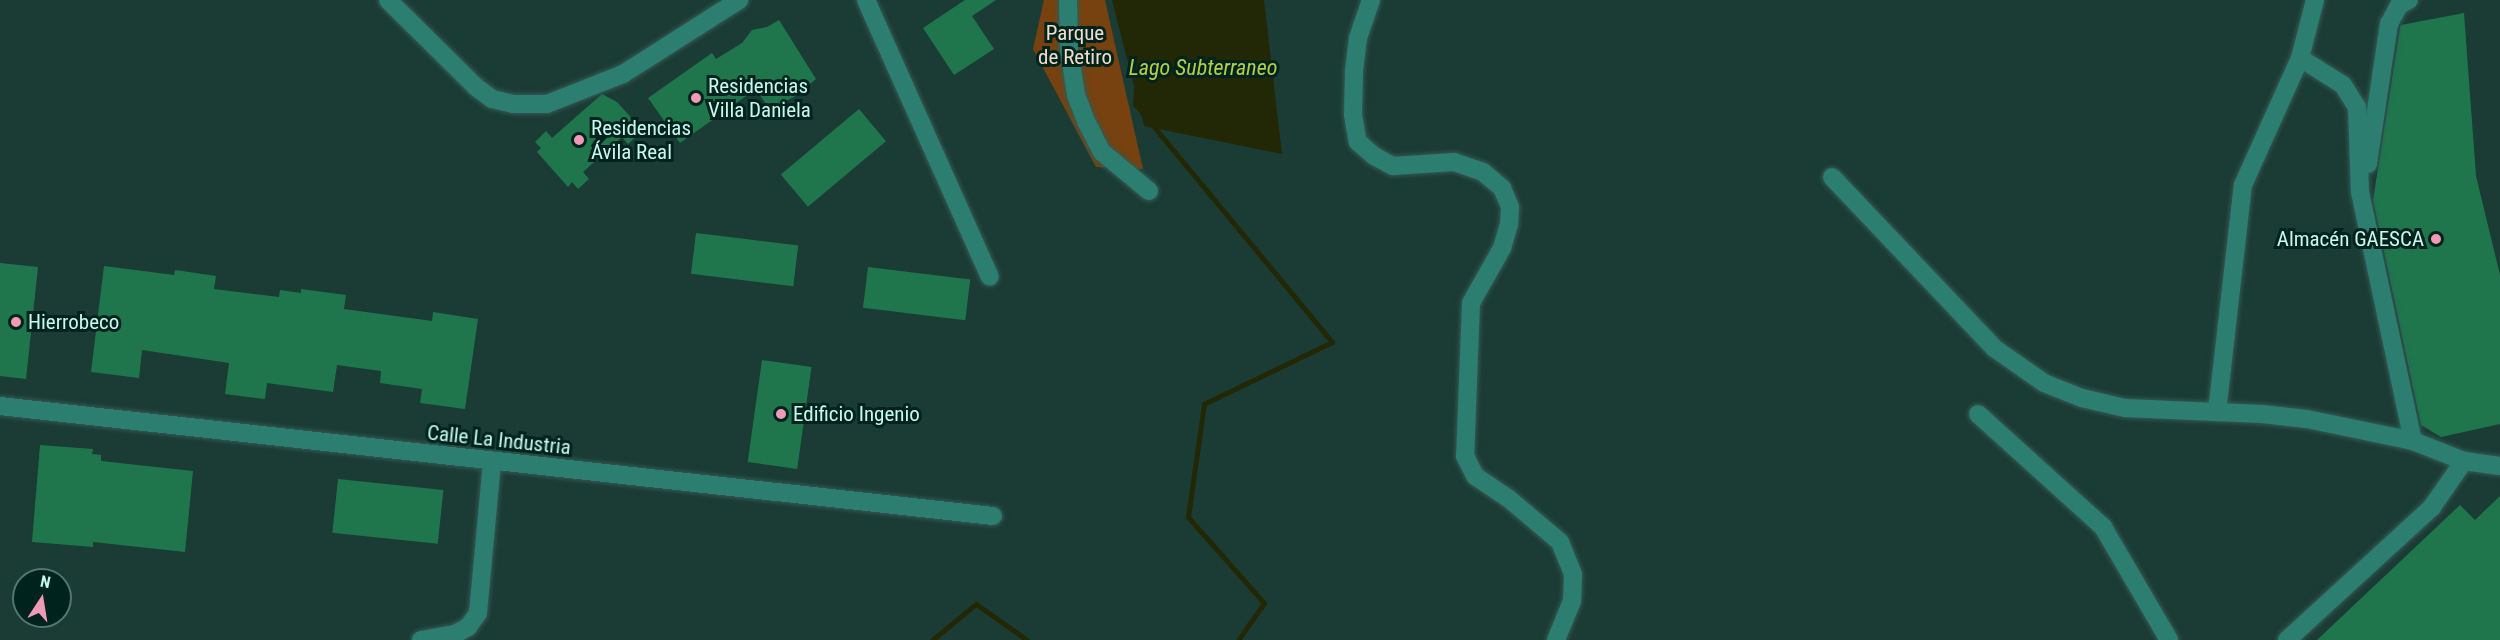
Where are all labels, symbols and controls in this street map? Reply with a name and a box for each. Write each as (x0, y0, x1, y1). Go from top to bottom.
park label: Parque de Retiro (1038, 20, 1112, 70)
water label: Lago Subterraneo (1129, 55, 1277, 81)
place label: Residencias Villa Daniela (708, 73, 811, 123)
marker: Residencias Villa Daniela (689, 91, 703, 105)
place label: Residencias Ávila Real (591, 115, 691, 165)
marker: Residencias Ávila Real (572, 133, 586, 147)
place label: Almacén GAESCA (2277, 226, 2424, 252)
marker: Almacén GAESCA (2429, 232, 2443, 246)
place label: Hierrobeco (28, 309, 119, 335)
marker: Hierrobeco (9, 315, 23, 329)
place label: Edificio Ingenio (793, 401, 920, 427)
marker: Edificio Ingenio (774, 407, 788, 421)
street label: Calle La Industria (426, 420, 572, 460)
north arrow (12, 568, 72, 628)
text: N (39, 572, 52, 592)

